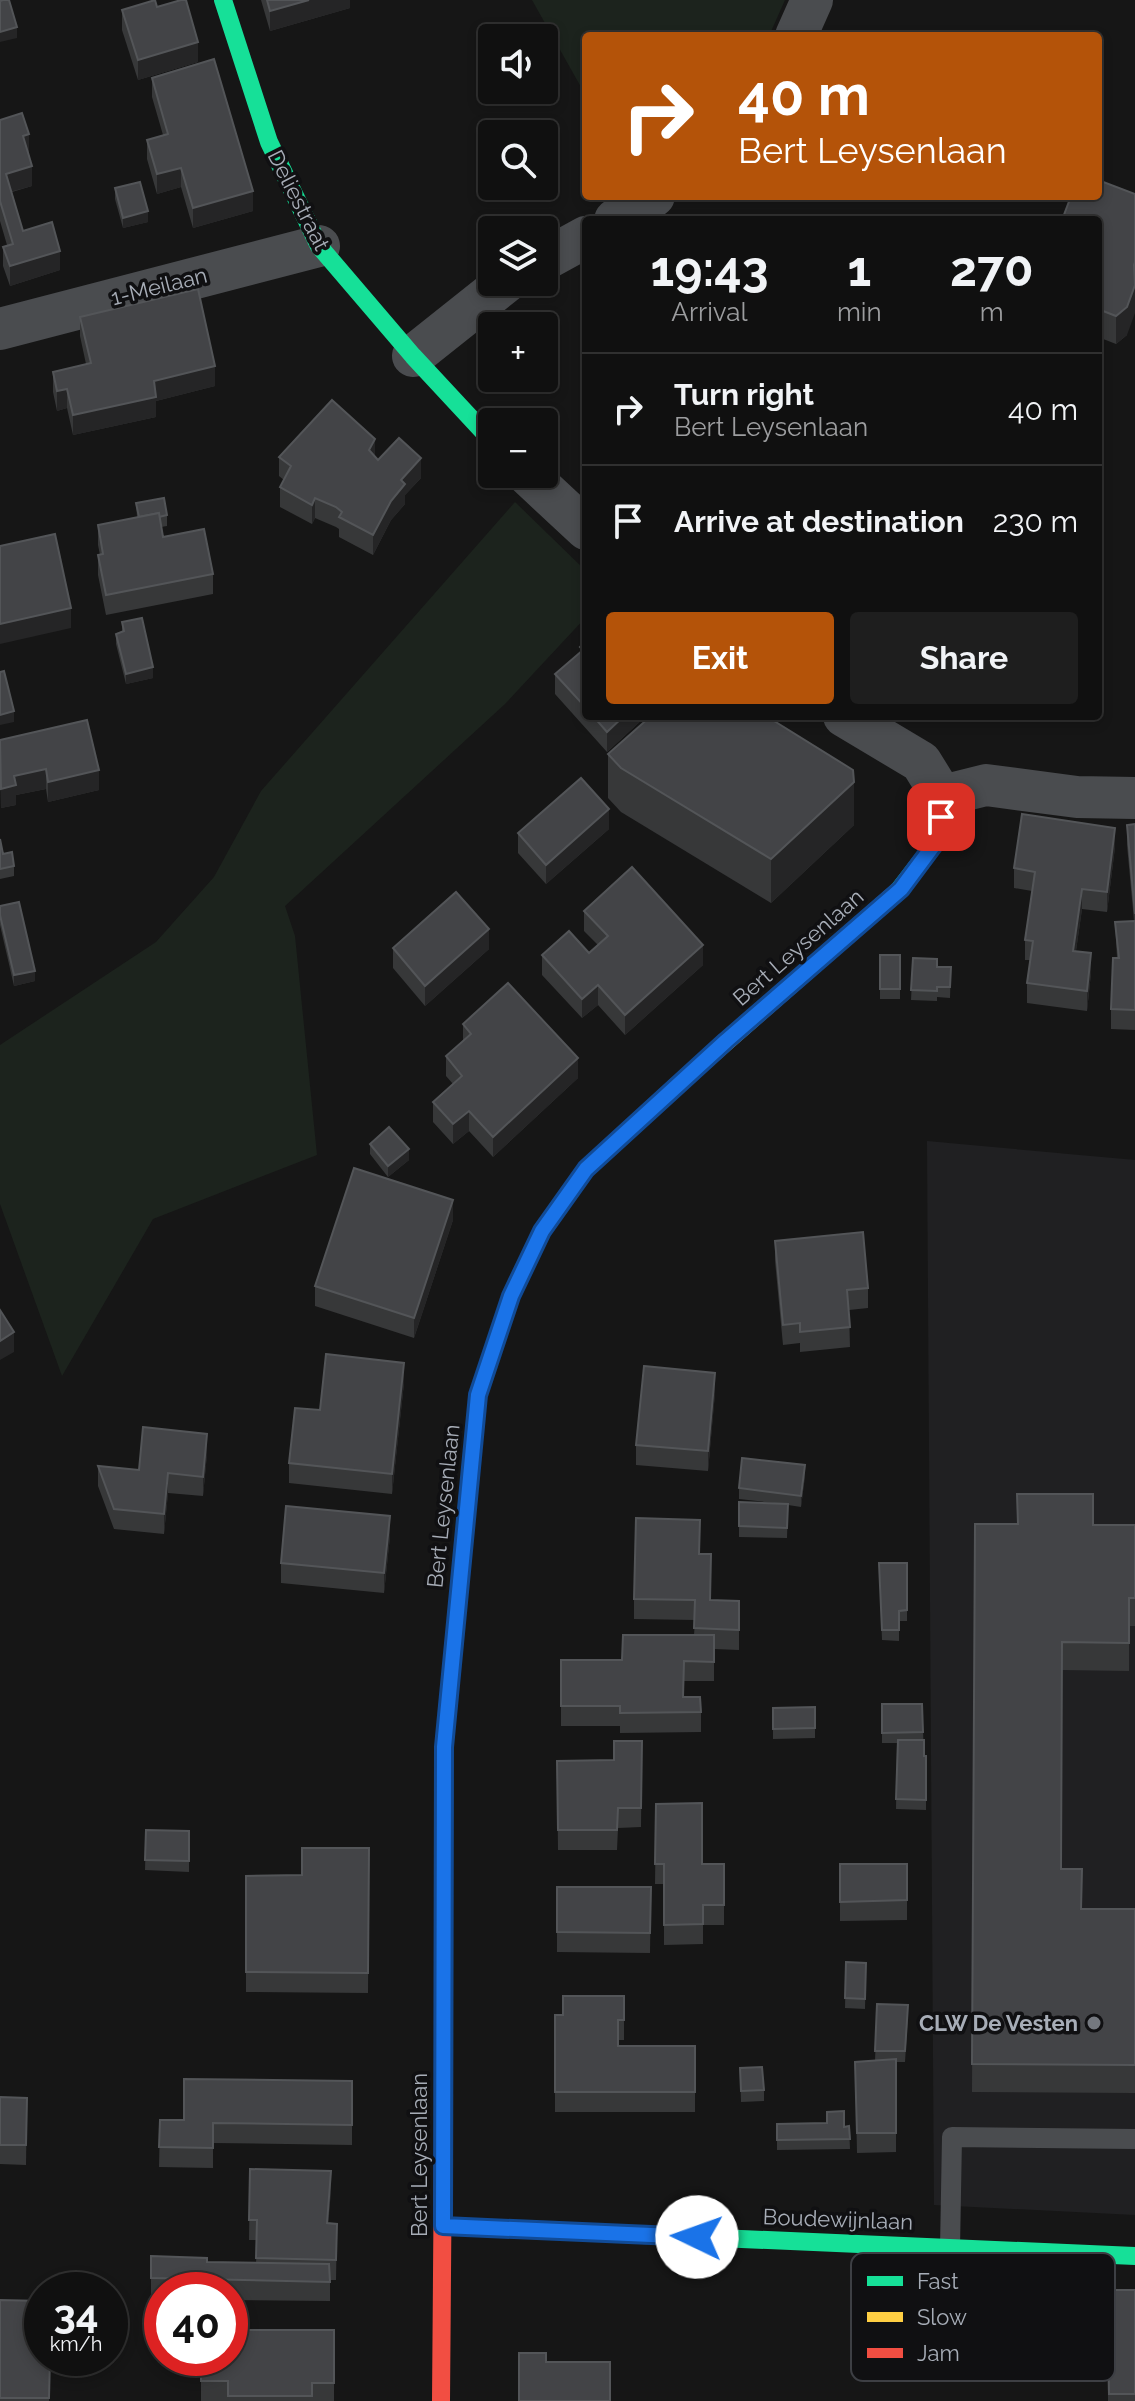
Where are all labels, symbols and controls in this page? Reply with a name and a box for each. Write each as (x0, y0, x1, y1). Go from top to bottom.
map controls (478, 24, 558, 488)
button: sound (478, 24, 558, 104)
text: 40 m (738, 62, 870, 128)
icon: right (606, 64, 710, 168)
button: search (478, 120, 558, 200)
text: Bert Leysenlaan (738, 129, 1007, 171)
street label: Deliestraat (263, 145, 336, 255)
button: layers (478, 216, 558, 296)
text: 19:43 (650, 241, 768, 297)
text: 1 (847, 241, 871, 297)
text: 270 (950, 241, 1034, 297)
street label: 1-Meilaan (108, 262, 210, 310)
text: Arrival (671, 297, 748, 327)
text: min (837, 297, 882, 327)
text: m (980, 297, 1004, 327)
button: + (478, 312, 558, 392)
text: Turn right (674, 377, 814, 412)
icon: right (606, 387, 650, 431)
text: 40 m (1008, 392, 1078, 427)
button: − (478, 408, 558, 488)
text: Bert Leysenlaan (674, 412, 868, 442)
icon: arrive (606, 499, 650, 543)
text: Arrive at destination (674, 504, 964, 539)
text: 230 m (993, 504, 1078, 539)
button: Exit (606, 612, 834, 704)
button: Share (850, 612, 1078, 704)
pin (907, 783, 975, 851)
icon: arrive (919, 795, 963, 839)
street label: Bert Leysenlaan (727, 883, 869, 1011)
street label: Bert Leysenlaan (421, 1423, 465, 1589)
place label: CLW De Vesten (919, 2010, 1078, 2036)
marker: CLW De Vesten (1085, 2014, 1103, 2032)
street label: Bert Leysenlaan (406, 2073, 432, 2237)
position arrow (655, 2195, 739, 2279)
street label: Boudewijnlaan (762, 2203, 914, 2235)
legend (851, 2253, 1115, 2381)
text: Fast (917, 2268, 959, 2294)
speed limit sign: 40 (144, 2272, 248, 2376)
text: 34 (53, 2290, 99, 2337)
text: Slow (917, 2304, 967, 2330)
text: km/h (50, 2332, 102, 2356)
text: Jam (917, 2340, 960, 2366)

